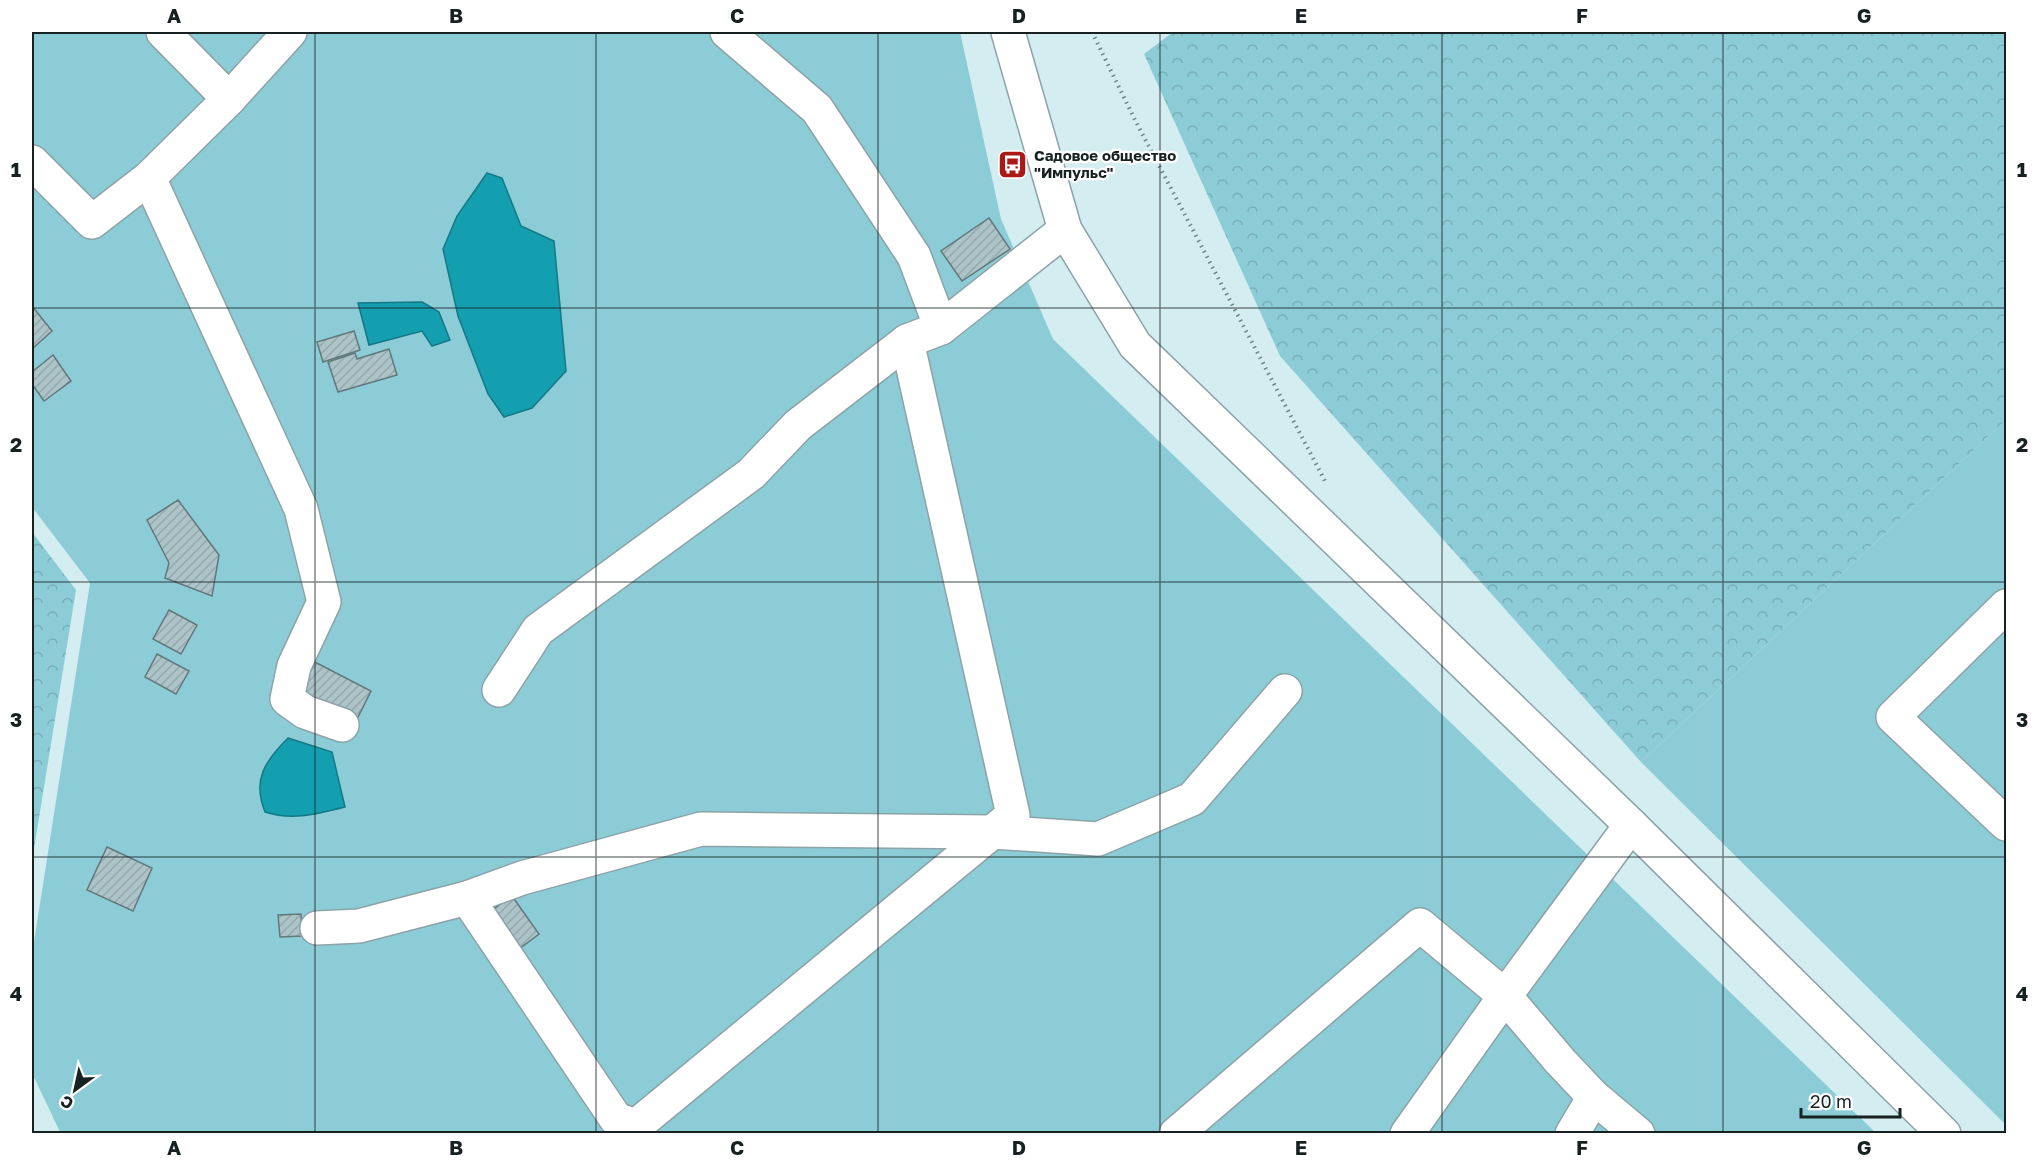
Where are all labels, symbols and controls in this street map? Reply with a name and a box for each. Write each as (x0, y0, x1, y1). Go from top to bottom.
text: A (167, 3, 181, 27)
text: B (449, 3, 463, 27)
text: C (730, 3, 744, 27)
text: D (1012, 3, 1026, 27)
text: E (1295, 3, 1307, 27)
text: F (1576, 3, 1588, 27)
text: G (1857, 3, 1871, 27)
place label: Садовое общество "Импульс" (1034, 146, 1176, 181)
bus stop icon: Садовое общество "Импульс" (997, 149, 1029, 181)
text: 1 (11, 157, 21, 181)
text: 1 (2017, 157, 2027, 181)
text: 2 (10, 432, 22, 456)
text: 2 (2016, 432, 2028, 456)
text: 3 (10, 707, 22, 731)
text: 3 (2016, 707, 2028, 731)
text: 4 (10, 981, 22, 1005)
text: 4 (2016, 981, 2028, 1005)
north arrow (45, 1060, 105, 1120)
scale bar (1801, 1081, 1900, 1119)
text: 20 m (1810, 1090, 1852, 1112)
text: С (57, 1091, 77, 1114)
text: A (167, 1135, 181, 1159)
text: B (449, 1135, 463, 1159)
text: C (730, 1135, 744, 1159)
text: D (1012, 1135, 1026, 1159)
text: E (1295, 1135, 1307, 1159)
text: F (1576, 1135, 1588, 1159)
text: G (1857, 1135, 1871, 1159)

